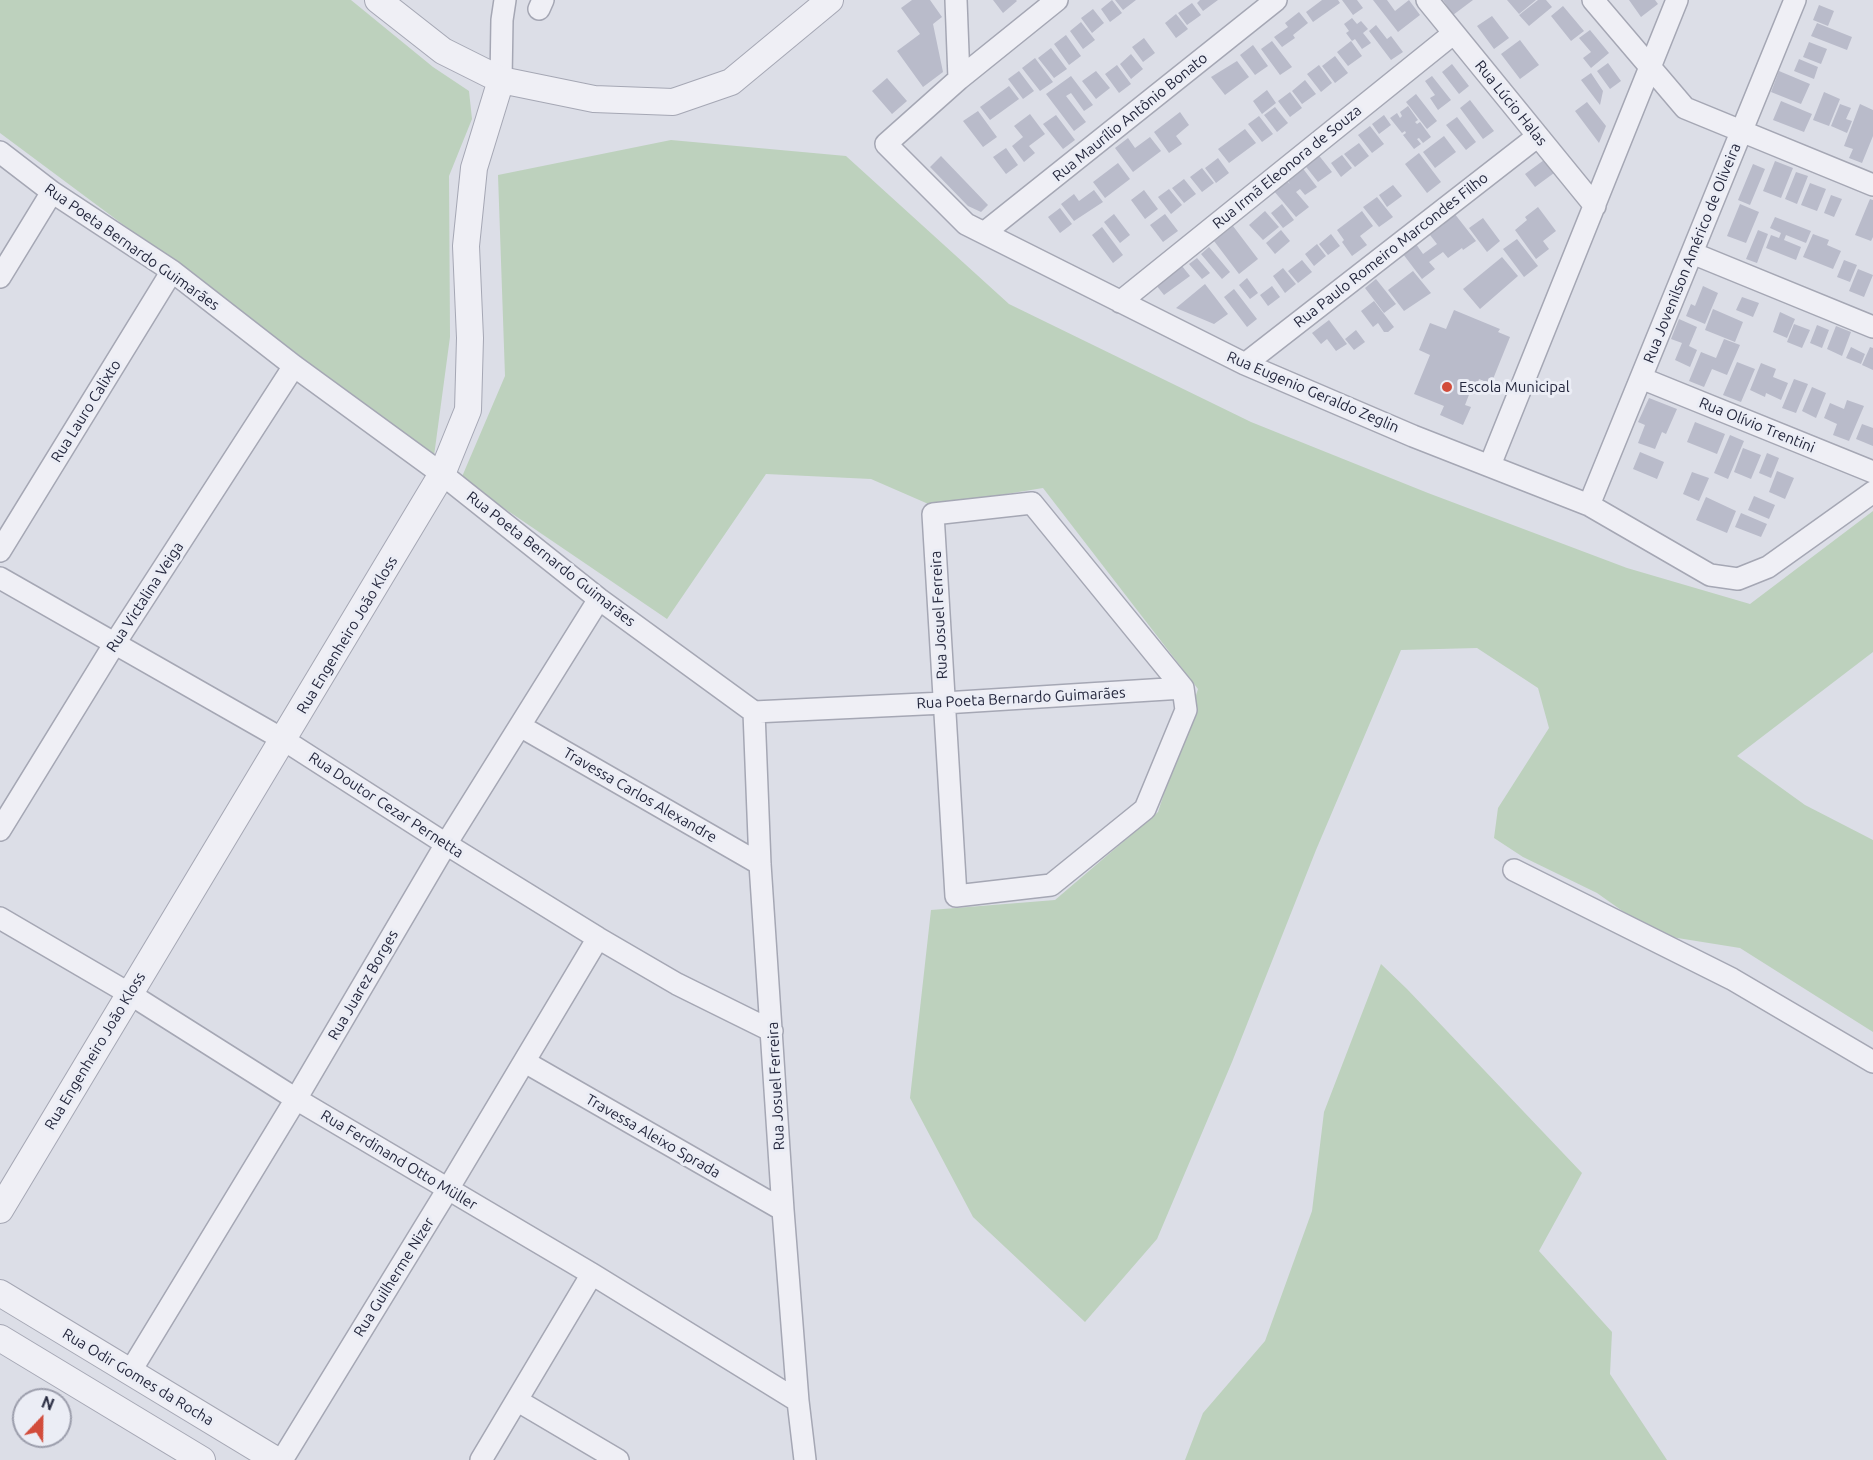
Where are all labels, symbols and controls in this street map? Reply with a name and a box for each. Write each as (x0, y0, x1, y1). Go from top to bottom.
street label: Rua Maurílio Antônio Bonato (1049, 49, 1211, 185)
street label: Rua Lúcio Halas (1471, 57, 1551, 149)
street label: Rua Irmã Eleonora de Souza (1209, 101, 1365, 233)
street label: Rua Jovenilson Américo de Oliveira (1639, 140, 1745, 366)
street label: Rua Paulo Romeiro Marcondes Filho (1290, 169, 1492, 331)
street label: Rua Poeta Bernardo Guimarães (41, 180, 223, 314)
street label: Rua Eugenio Geraldo Zeglin (1224, 348, 1402, 436)
street label: Rua Lauro Calixto (47, 356, 125, 466)
place label: Escola Municipal (1459, 378, 1570, 396)
marker: Escola Municipal (1440, 380, 1454, 394)
street label: Rua Olívio Trentini (1696, 394, 1818, 456)
street label: Rua Poeta Bernardo Guimarães (463, 487, 639, 631)
street label: Rua Victalina Veiga (103, 539, 187, 655)
street label: Rua Josuel Ferreira (927, 550, 951, 680)
street label: Rua Engenheiro João Kloss (293, 553, 401, 717)
street label: Rua Poeta Bernardo Guimarães (916, 684, 1126, 712)
street label: Travessa Carlos Alexandre (560, 744, 720, 846)
street label: Rua Doutor Cezar Pernetta (305, 748, 467, 862)
street label: Rua Juarez Borges (324, 927, 402, 1043)
street label: Rua Engenheiro João Kloss (41, 969, 149, 1133)
street label: Rua Josuel Ferreira (764, 1021, 788, 1151)
street label: Travessa Aleixo Sprada (582, 1090, 724, 1182)
street label: Rua Ferdinand Otto Müller (317, 1106, 481, 1214)
street label: Rua Guilherme Nizer (350, 1214, 438, 1340)
street label: Rua Odir Gomes da Rocha (59, 1325, 217, 1429)
north arrow (12, 1388, 72, 1448)
text: N (39, 1393, 57, 1414)

